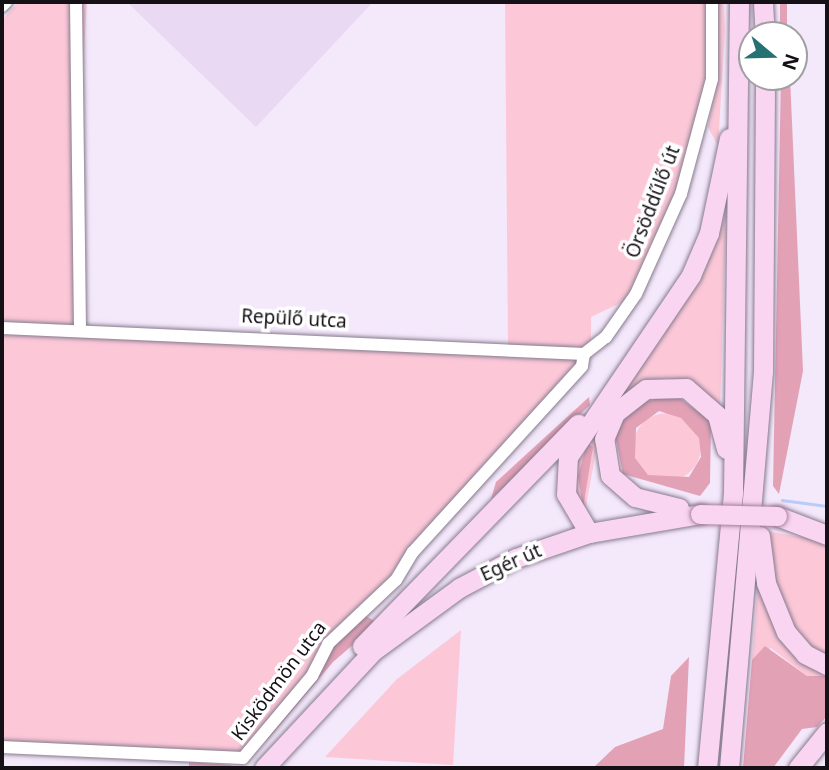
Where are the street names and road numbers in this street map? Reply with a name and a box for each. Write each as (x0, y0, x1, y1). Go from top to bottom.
street label: Örsöddűlő út (621, 143, 685, 261)
street label: Repülő utca (241, 305, 347, 333)
street label: Egér út (477, 539, 545, 587)
street label: Kisködmön utca (227, 617, 331, 745)

